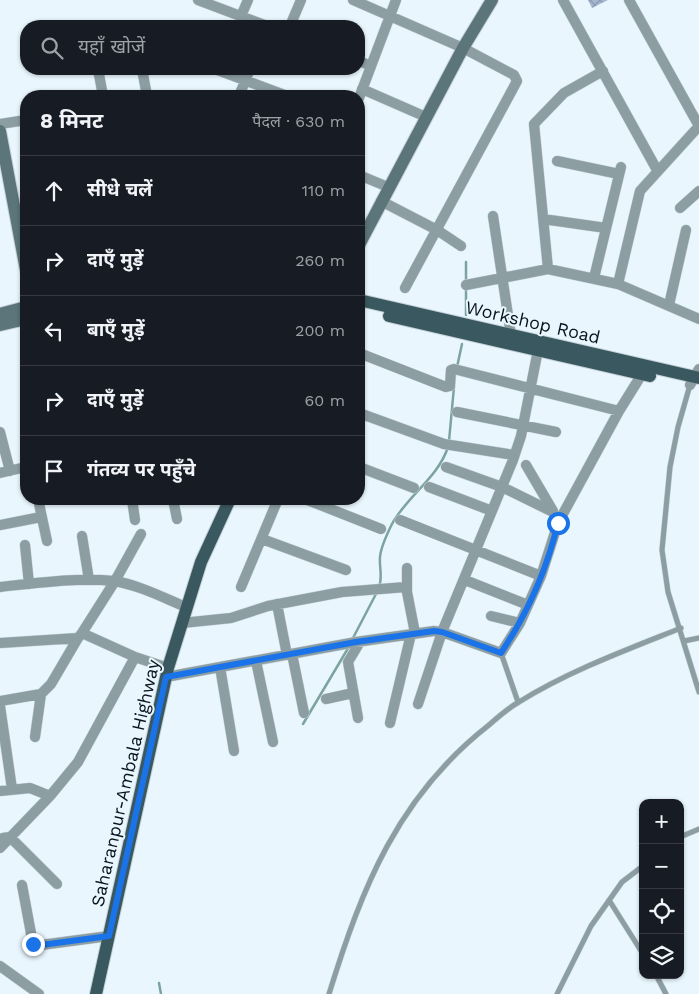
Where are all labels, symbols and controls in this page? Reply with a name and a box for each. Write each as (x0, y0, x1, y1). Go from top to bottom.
search box (20, 20, 365, 75)
icon: search (38, 34, 66, 62)
text: यहाँ खोजें (78, 35, 145, 58)
text: 8 मिनट (40, 108, 103, 133)
text: पैदल · 630 m (252, 112, 345, 131)
icon: ahead (40, 177, 68, 205)
text: सीधे चलें (87, 178, 152, 201)
text: 110 m (302, 181, 345, 200)
icon: right (40, 247, 68, 275)
text: दाएँ मुड़ें (87, 248, 143, 271)
text: 260 m (295, 251, 345, 270)
street label: Workshop Road (464, 296, 602, 348)
icon: left (40, 317, 68, 345)
text: बाएँ मुड़ें (87, 318, 145, 341)
text: 200 m (295, 321, 345, 340)
icon: right (40, 387, 68, 415)
text: दाएँ मुड़ें (87, 388, 143, 411)
text: 60 m (305, 391, 345, 410)
icon: arrive (40, 457, 68, 485)
text: गंतव्य पर पहुँचे (87, 458, 196, 481)
route start (547, 512, 570, 535)
street label: Saharanpur-Ambala Highway (86, 657, 164, 909)
map controls (639, 799, 684, 979)
button: + (639, 799, 684, 844)
button: − (639, 844, 684, 889)
button: locate (639, 889, 684, 934)
route end (22, 933, 45, 956)
button: layers (639, 934, 684, 979)

